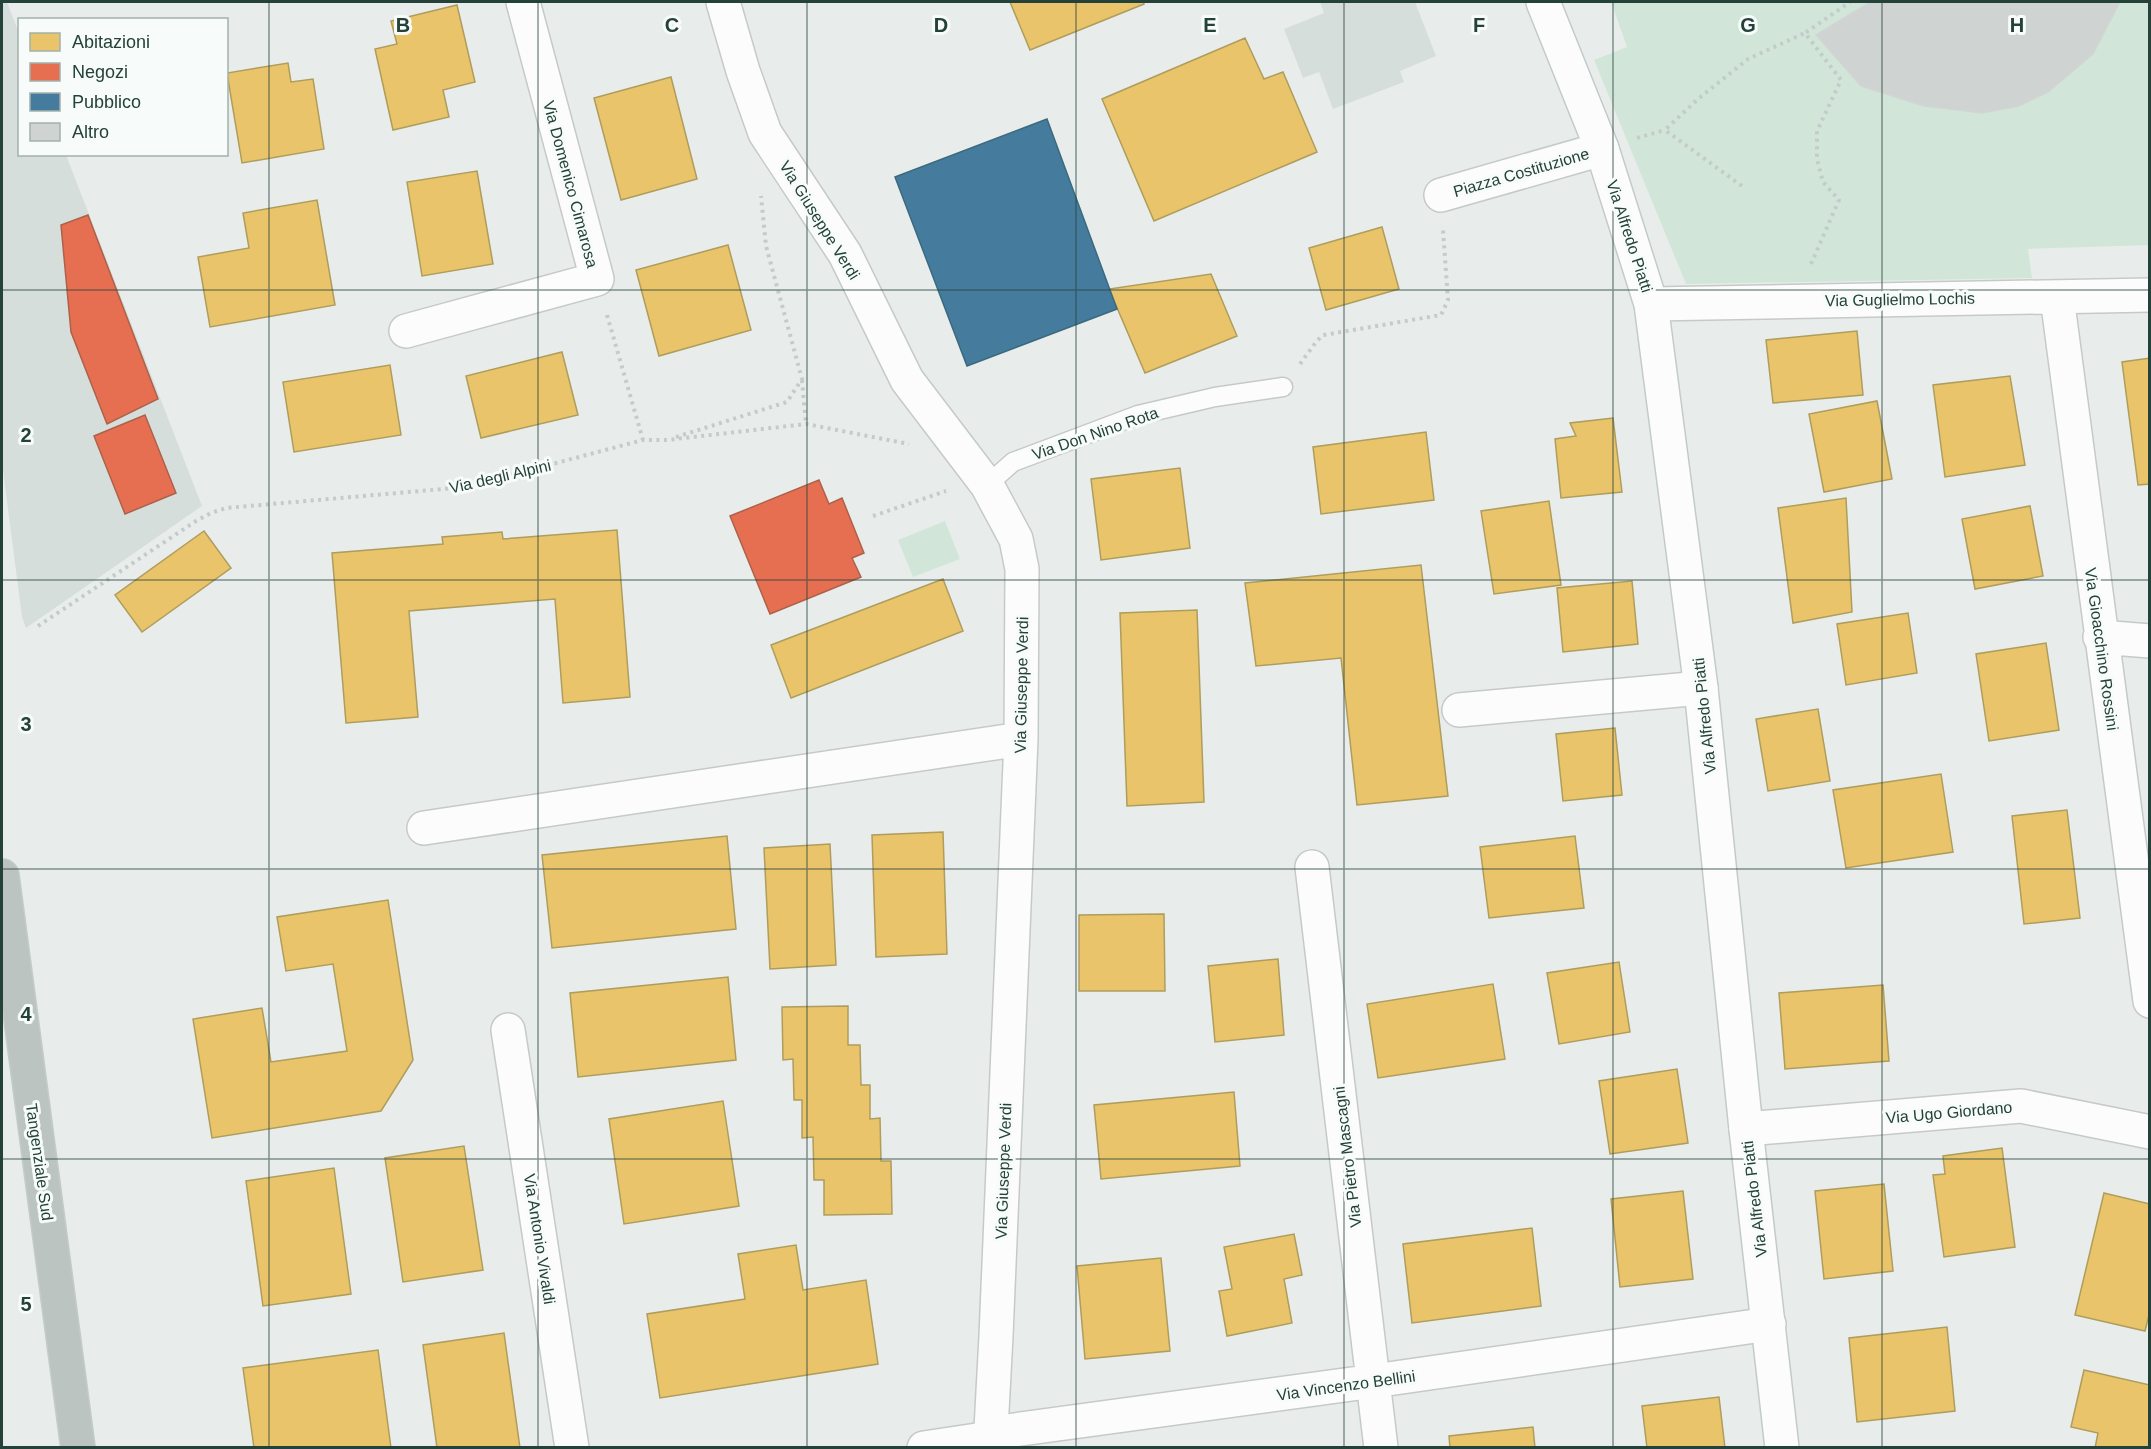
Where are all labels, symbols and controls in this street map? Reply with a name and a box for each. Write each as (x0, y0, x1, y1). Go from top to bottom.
text: B (396, 14, 410, 36)
text: C (665, 14, 679, 36)
text: D (934, 14, 948, 36)
text: E (1203, 14, 1217, 36)
text: F (1473, 14, 1485, 36)
text: G (1740, 14, 1756, 36)
text: H (2010, 14, 2024, 36)
legend (18, 18, 228, 156)
text: Abitazioni (72, 32, 150, 52)
text: Negozi (72, 62, 128, 82)
text: Pubblico (72, 92, 141, 112)
street label: Via Domenico Cimarosa (540, 99, 601, 270)
text: Altro (72, 122, 109, 142)
street label: Piazza Costituzione (1451, 145, 1591, 200)
street label: Via Giuseppe Verdi (776, 158, 863, 283)
street label: Via Alfredo Piatti (1603, 178, 1656, 294)
street label: Via Guglielmo Lochis (1825, 290, 1975, 309)
street label: Via Don Nino Rota (1030, 404, 1161, 463)
text: 2 (20, 424, 32, 446)
street label: Via degli Alpini (448, 457, 553, 496)
street label: Via Gioacchino Rossini (2082, 567, 2121, 732)
street label: Via Giuseppe Verdi (1012, 617, 1031, 753)
street label: Via Alfredo Piatti (1690, 657, 1719, 775)
text: 3 (20, 713, 32, 735)
text: 4 (20, 1003, 32, 1025)
street label: Via Pietro Mascagni (1330, 1085, 1365, 1228)
street label: Via Ugo Giordano (1885, 1098, 2013, 1126)
street label: Tangenziale Sud (23, 1102, 56, 1222)
street label: Via Giuseppe Verdi (993, 1102, 1014, 1240)
street label: Via Alfredo Piatti (1739, 1140, 1770, 1258)
street label: Via Antonio Vivaldi (521, 1173, 558, 1306)
text: 5 (20, 1293, 32, 1315)
street label: Via Vincenzo Bellini (1276, 1367, 1417, 1404)

